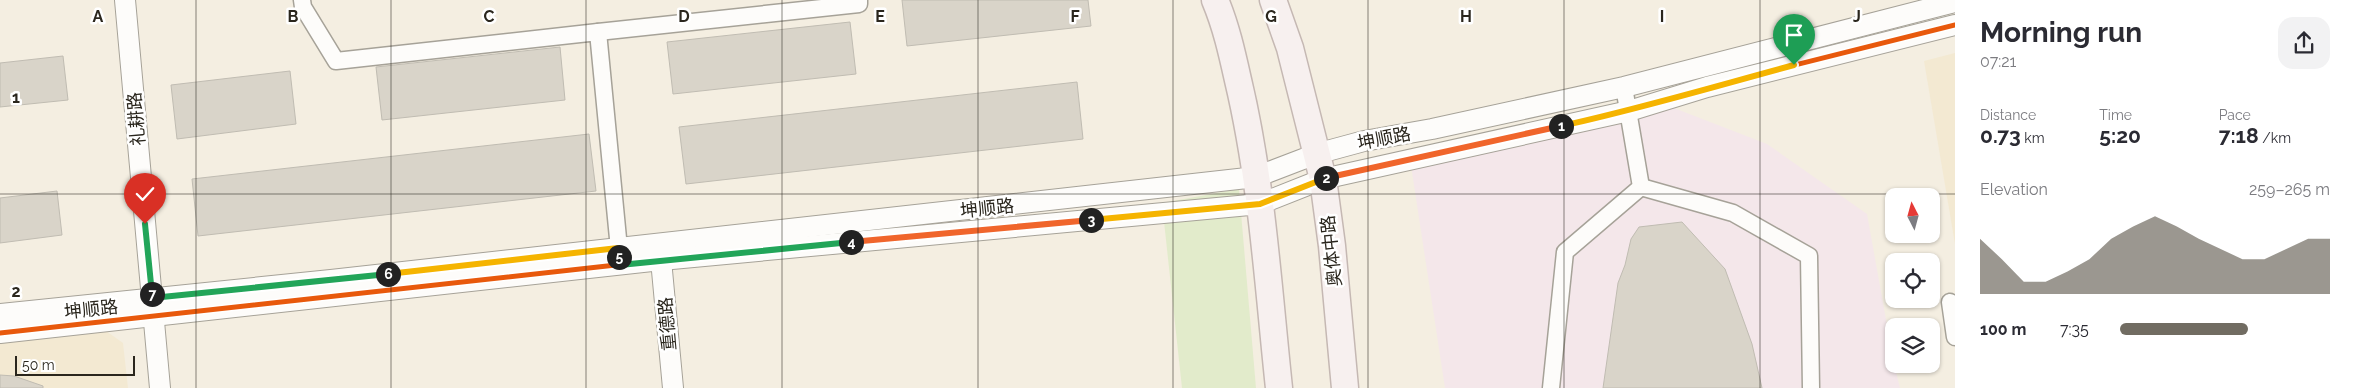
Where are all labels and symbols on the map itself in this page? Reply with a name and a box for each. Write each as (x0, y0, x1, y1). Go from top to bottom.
text: A (93, 7, 104, 26)
text: B (288, 7, 299, 26)
text: C (484, 7, 495, 26)
text: D (678, 7, 690, 26)
text: E (875, 7, 885, 26)
text: F (1070, 7, 1080, 26)
text: G (1265, 7, 1277, 26)
text: H (1460, 7, 1472, 26)
text: I (1660, 7, 1664, 26)
text: J (1853, 7, 1861, 26)
pin (1773, 14, 1815, 65)
text: 1 (12, 88, 20, 107)
street label: 礼耕路 (123, 91, 149, 147)
pin: 1 (1548, 114, 1574, 138)
street label: 坤顺路 (1355, 123, 1413, 153)
pin: 2 (1314, 166, 1338, 190)
pin (124, 173, 166, 224)
north arrow (1885, 188, 1940, 242)
street label: 坤顺路 (959, 195, 1015, 221)
pin: 3 (1078, 208, 1104, 232)
street label: 奥体中路 (1317, 214, 1345, 288)
pin: 4 (838, 230, 864, 254)
pin: 5 (606, 244, 632, 270)
pin: 6 (376, 262, 400, 286)
text: 2 (11, 282, 21, 301)
pin: 7 (140, 282, 164, 306)
street label: 坤顺路 (63, 296, 119, 322)
street label: 重德路 (654, 296, 680, 352)
scale bar (15, 353, 135, 376)

